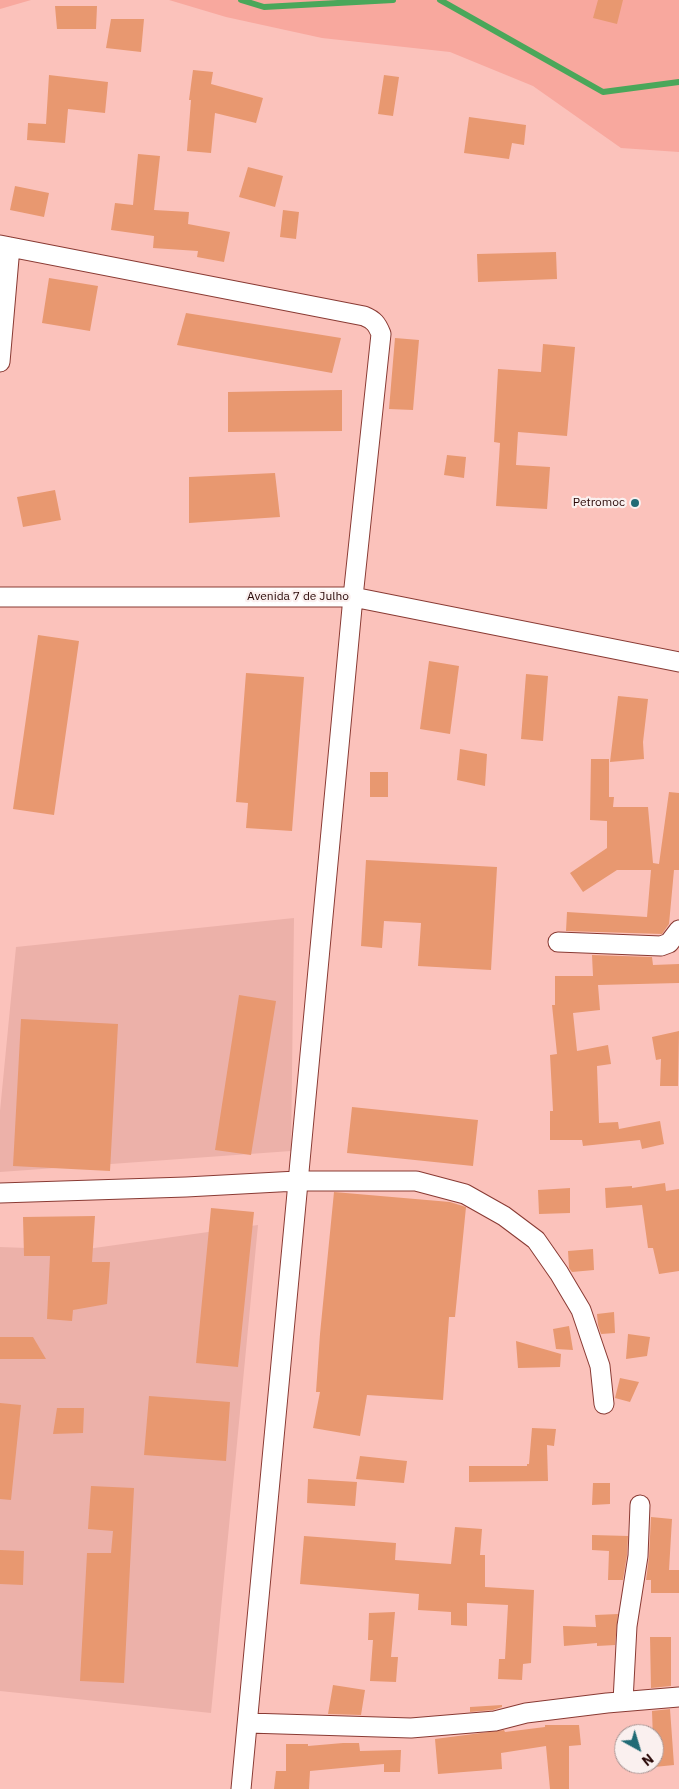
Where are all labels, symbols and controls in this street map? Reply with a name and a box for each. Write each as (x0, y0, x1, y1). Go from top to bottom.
place label: Petromoc (573, 496, 625, 510)
marker: Petromoc (629, 497, 641, 509)
street label: Avenida 7 de Julho (247, 590, 349, 604)
north arrow (614, 1724, 664, 1774)
text: N (638, 1750, 657, 1770)

